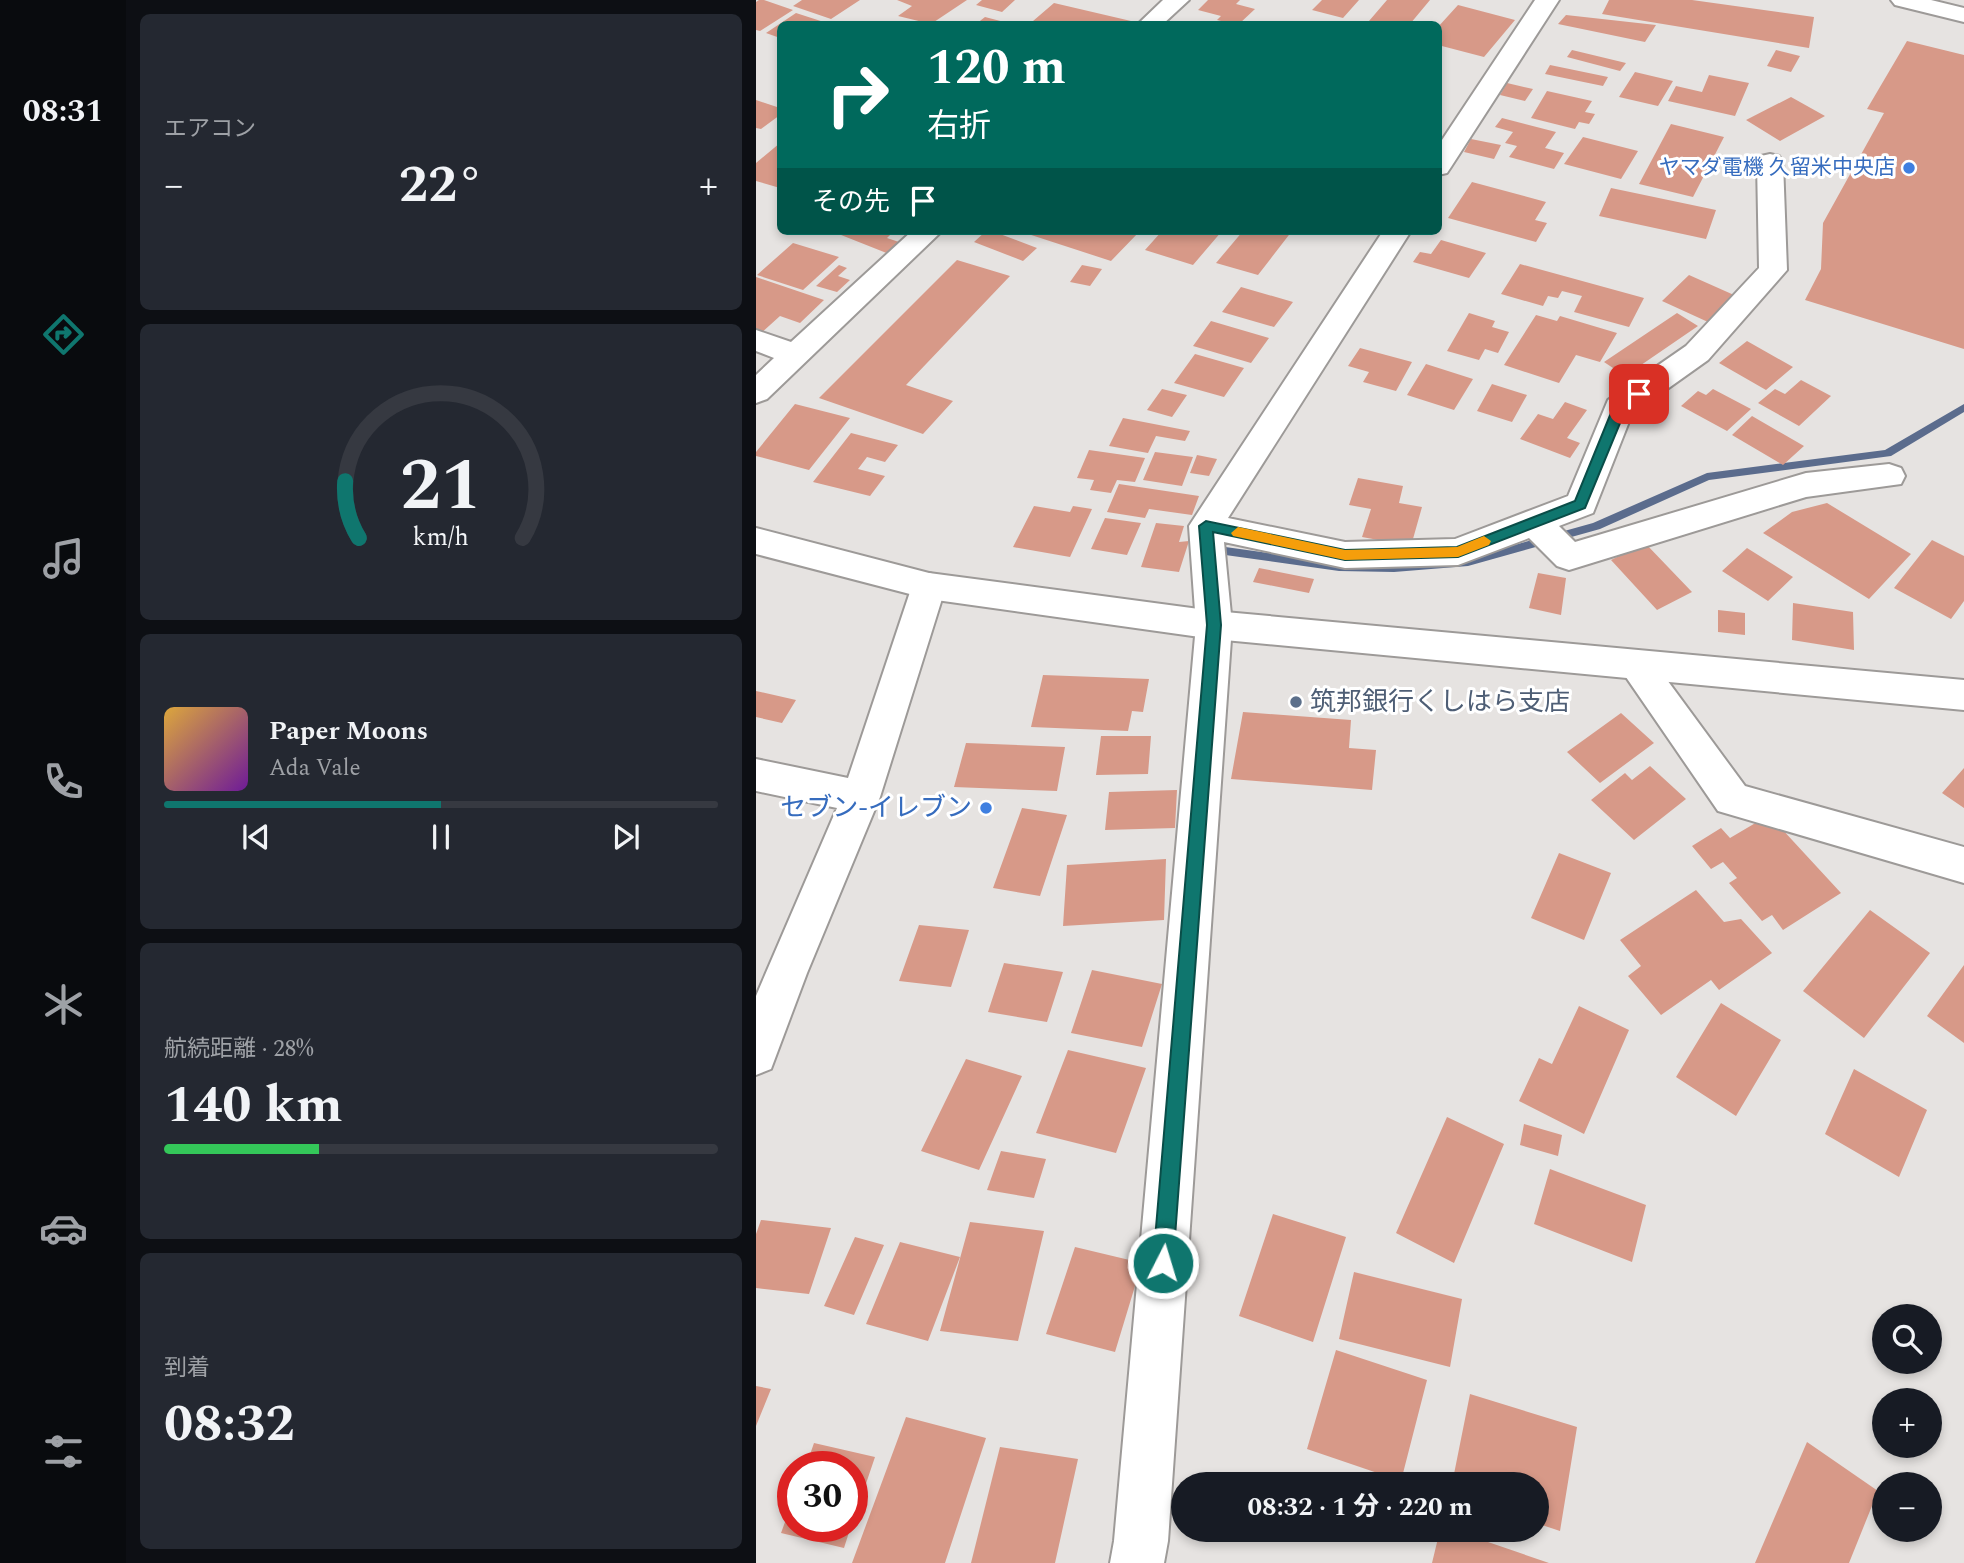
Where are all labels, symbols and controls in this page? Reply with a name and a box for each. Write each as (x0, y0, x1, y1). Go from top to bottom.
text: 120 m (927, 31, 1066, 106)
icon: right (812, 49, 903, 140)
text: 08:31 (23, 87, 103, 136)
text: 右折 (927, 102, 991, 151)
text: エアコン (164, 112, 256, 147)
text: 22° (399, 146, 483, 225)
place label: ヤマダ電機 久留米中央店 (1659, 152, 1895, 184)
text: − (164, 157, 183, 215)
text: + (699, 157, 718, 215)
marker: ヤマダ電機 久留米中央店 (1901, 160, 1917, 176)
text: その先 (812, 182, 890, 222)
icon: arrive (904, 182, 942, 220)
icon: directions (39, 310, 88, 359)
pin (1609, 364, 1669, 424)
icon: arrive (1620, 375, 1658, 413)
text: 21 (400, 431, 482, 542)
text: km/h (413, 518, 469, 556)
icon: music (39, 534, 88, 583)
place label: 筑邦銀行くしはら支店 (1310, 682, 1570, 722)
marker: 筑邦銀行くしはら支店 (1288, 694, 1304, 710)
text: Paper Moons (269, 711, 428, 751)
text: Ada Vale (269, 751, 361, 786)
icon: phone (39, 757, 88, 806)
place label: セブン-イレブン (780, 788, 972, 828)
marker: セブン-イレブン (978, 800, 994, 816)
icon: previous (237, 818, 275, 856)
icon: pause (422, 818, 460, 856)
icon: next (607, 818, 645, 856)
icon: climate (39, 980, 88, 1029)
text: 航続距離 · 28% (164, 1032, 314, 1067)
text: 140 km (164, 1066, 343, 1145)
icon: car (39, 1204, 88, 1253)
position arrow (1126, 1226, 1200, 1300)
map controls (1872, 1304, 1942, 1542)
button: search (1872, 1304, 1942, 1374)
text: 到着 (164, 1351, 210, 1386)
text: 08:32 (164, 1385, 295, 1464)
button: + (1872, 1388, 1942, 1458)
icon: filters (39, 1427, 88, 1476)
speed limit sign: 30 (777, 1451, 868, 1542)
button: − (1872, 1472, 1942, 1542)
text: 08:32 · 1 分 · 220 m (1247, 1487, 1473, 1527)

